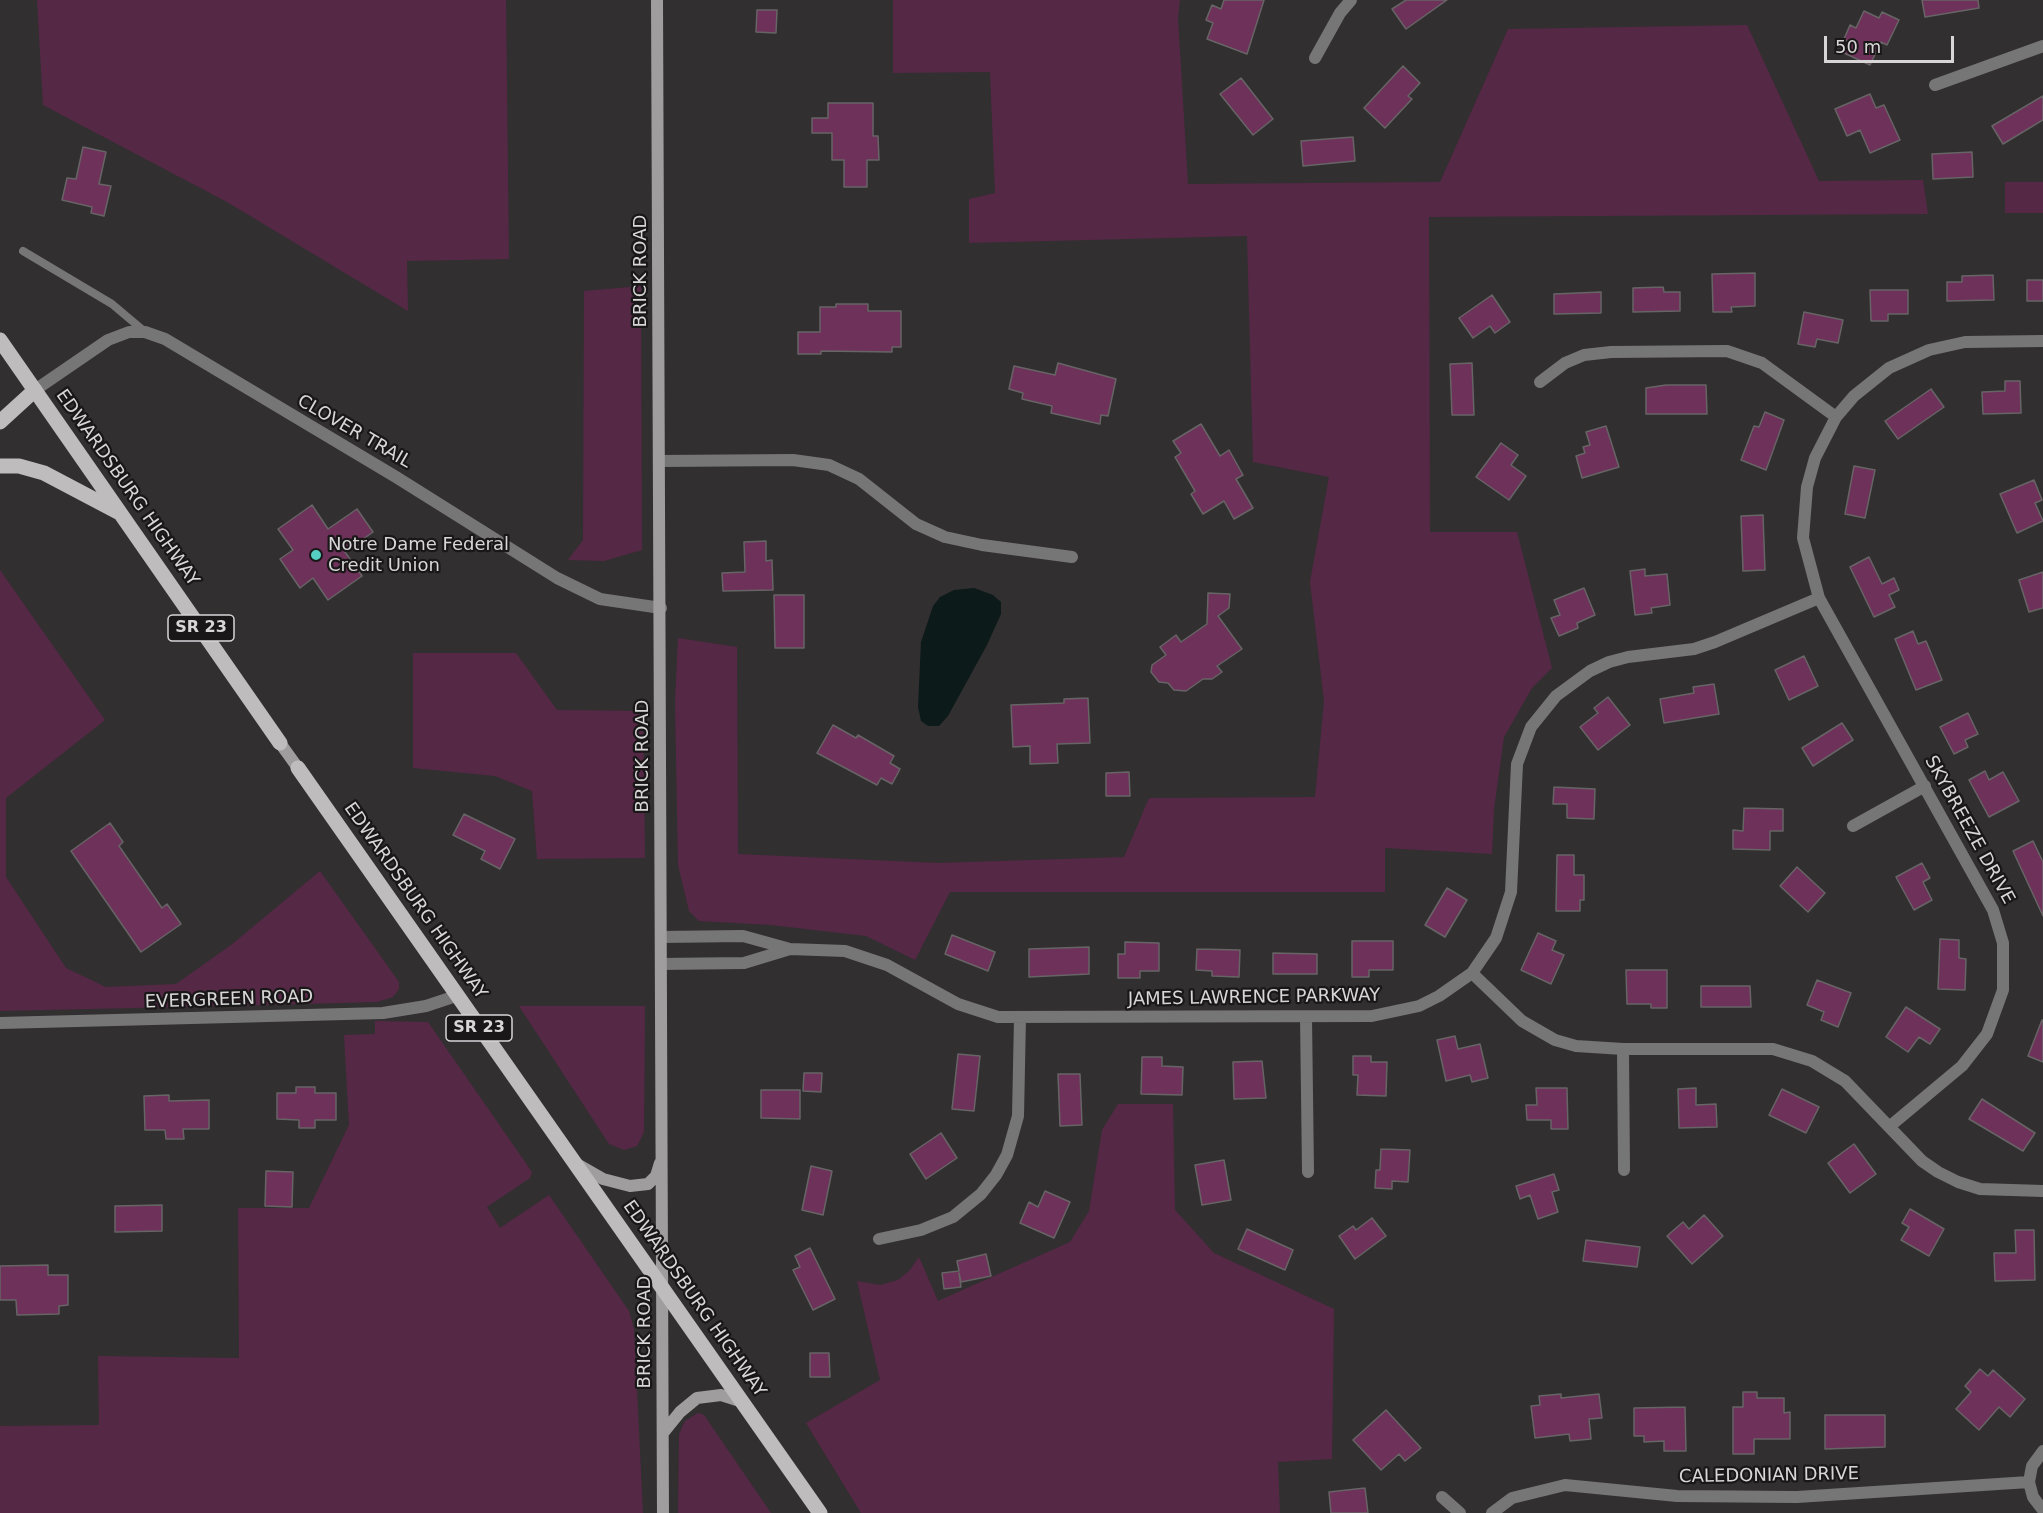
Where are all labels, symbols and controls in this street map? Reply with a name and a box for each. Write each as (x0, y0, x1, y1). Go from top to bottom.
scale bar (1827, 24, 1958, 62)
text: 50 m (1835, 36, 1881, 57)
street label: BRICK ROAD (630, 215, 652, 327)
street label: EDWARDSBURG HIGHWAY (51, 386, 203, 590)
street label: CLOVER TRAIL (293, 391, 415, 473)
place label: Notre Dame Federal Credit Union (328, 534, 509, 576)
marker: Notre Dame Federal Credit Union (309, 548, 323, 562)
road number: SR 23 (168, 615, 234, 641)
street label: BRICK ROAD (632, 700, 654, 812)
street label: SKYBREEZE DRIVE (1919, 752, 2019, 908)
street label: EDWARDSBURG HIGHWAY (339, 799, 491, 1003)
street label: JAMES LAWRENCE PARKWAY (1128, 985, 1380, 1011)
street label: EVERGREEN ROAD (144, 986, 314, 1014)
road number: SR 23 (446, 1015, 512, 1041)
street label: EDWARDSBURG HIGHWAY (618, 1197, 770, 1401)
street label: BRICK ROAD (634, 1276, 656, 1388)
street label: CALEDONIAN DRIVE (1679, 1464, 1859, 1488)

